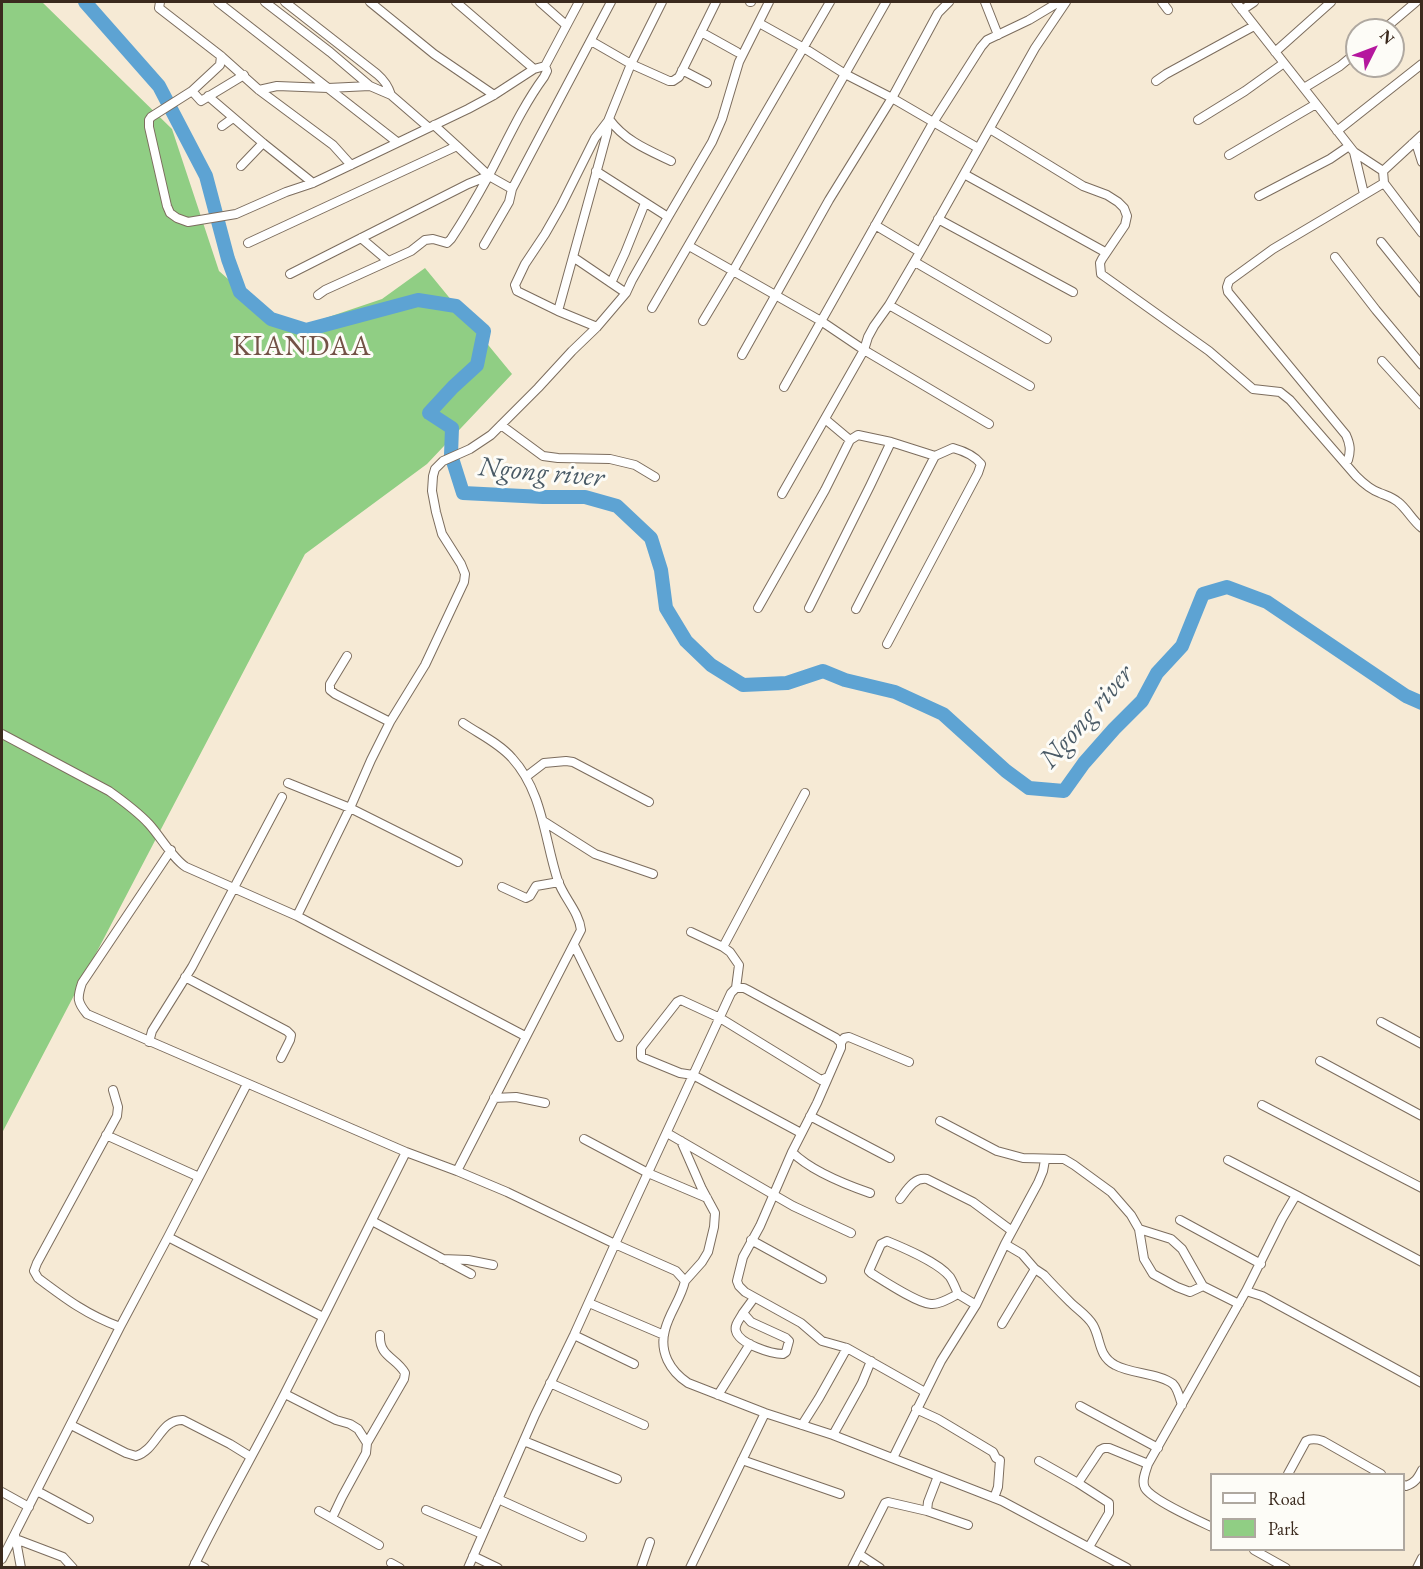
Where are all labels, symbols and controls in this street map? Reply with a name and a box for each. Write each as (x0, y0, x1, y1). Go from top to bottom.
north arrow (1345, 18, 1405, 78)
text: N (1375, 25, 1399, 49)
district label: KIANDAA (232, 330, 372, 364)
water label: Ngong river (477, 451, 605, 495)
water label: Ngong river (1033, 658, 1141, 776)
legend (1210, 1473, 1405, 1551)
text: Road (1268, 1487, 1306, 1510)
text: Park (1268, 1517, 1299, 1540)

